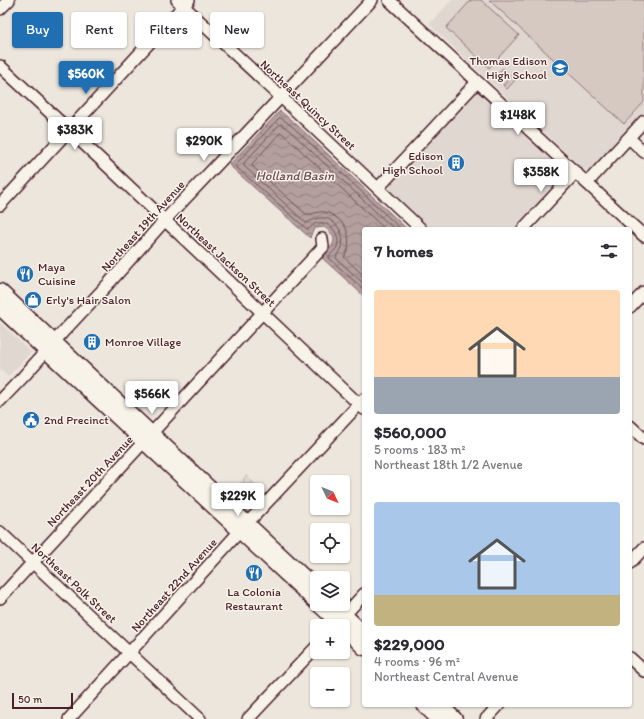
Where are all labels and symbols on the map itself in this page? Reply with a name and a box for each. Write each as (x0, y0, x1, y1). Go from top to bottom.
place label: Thomas Edison High School (469, 54, 548, 82)
street label: Northeast Quincy Street (257, 57, 359, 153)
school or university icon: Thomas Edison High School (550, 58, 570, 78)
pin: $560K (58, 61, 114, 95)
pin: $148K (490, 102, 546, 136)
pin: $383K (47, 117, 103, 151)
pin: $290K (176, 128, 232, 162)
place label: Edison High School (382, 149, 444, 177)
building icon: Edison High School (446, 153, 466, 173)
pin: $358K (513, 159, 569, 193)
water label: Holland Basin (256, 168, 335, 183)
street label: Northeast 19th Avenue (98, 177, 188, 275)
street label: Northeast Jackson Street (173, 210, 279, 310)
place label: Maya Cuisine (38, 260, 76, 288)
restaurant icon: Maya Cuisine (15, 264, 35, 284)
shop icon: Erly's Hair Salon (23, 290, 43, 310)
place label: Erly's Hair Salon (46, 293, 131, 307)
building icon: Monroe Village (82, 332, 102, 352)
place label: Monroe Village (105, 335, 181, 349)
pin: $566K (124, 381, 180, 415)
public building icon: 2nd Precinct (21, 410, 41, 430)
place label: 2nd Precinct (44, 413, 109, 427)
street label: Northeast 20th Avenue (44, 432, 136, 530)
north arrow (310, 475, 350, 515)
pin: $229K (210, 483, 266, 517)
street label: Northeast 22nd Avenue (128, 535, 220, 635)
street label: Northeast Polk Street (29, 540, 120, 626)
restaurant icon: La Colonia Restaurant (244, 563, 264, 583)
place label: La Colonia Restaurant (225, 585, 283, 613)
scale bar (12, 691, 73, 710)

